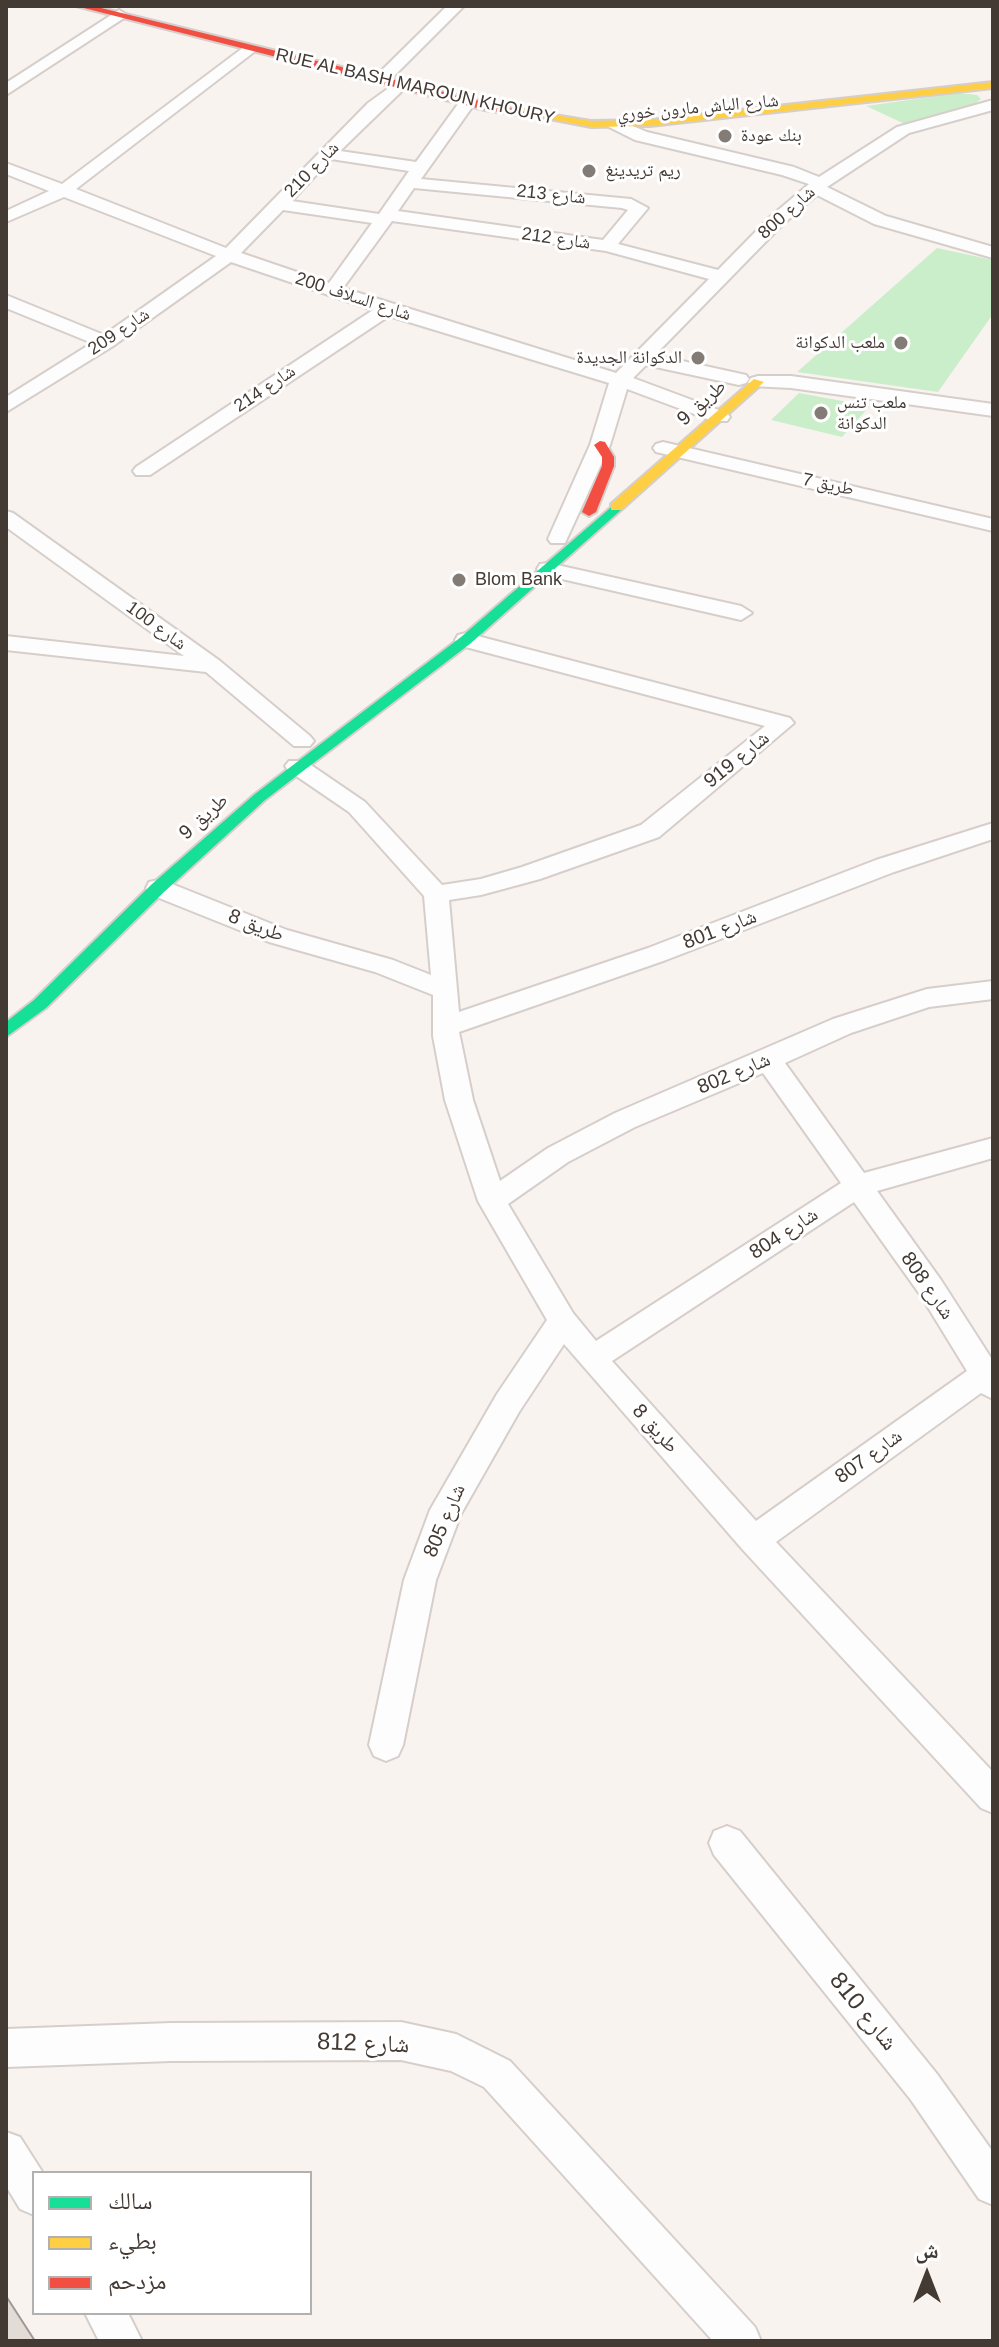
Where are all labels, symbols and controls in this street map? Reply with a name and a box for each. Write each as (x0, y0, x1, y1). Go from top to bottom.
street label: RUE AL BASH MAROUN KHOURY (273, 44, 557, 130)
street label: شارع الباش مارون خوري (616, 90, 780, 126)
place label: بنك عودة (741, 125, 802, 147)
marker: بنك عودة (716, 127, 734, 145)
street label: شارع 210 (280, 138, 344, 202)
place label: ريم تريدينغ (605, 160, 681, 182)
marker: ريم تريدينغ (580, 162, 598, 180)
street label: شارع 213 (515, 181, 587, 209)
street label: 800 شارع (754, 182, 820, 244)
street label: شارع 212 (520, 223, 592, 255)
street label: 200 شارع السلاف (292, 268, 414, 326)
street label: شارع 209 (84, 304, 154, 360)
place label: ملعب الدكوانة (795, 332, 885, 354)
marker: ملعب الدكوانة (892, 334, 910, 352)
place label: الدكوانة الجديدة (576, 347, 682, 369)
marker: الدكوانة الجديدة (689, 349, 707, 367)
street label: شارع 214 (230, 361, 300, 417)
street label: 9 طريق (673, 375, 731, 431)
place label: ملعب تنس الدكوانة (837, 392, 907, 434)
marker: ملعب تنس الدكوانة (812, 404, 830, 422)
street label: 7 طريق (800, 469, 856, 501)
place label: Blom Bank (475, 569, 562, 591)
marker: Blom Bank (450, 571, 468, 589)
street label: شارع 100 (122, 597, 190, 655)
street label: شارع 919 (700, 726, 774, 794)
street label: 9 طريق (175, 789, 233, 845)
street label: طريق 8 (225, 904, 287, 948)
street label: شارع 801 (680, 905, 760, 955)
street label: شارع 802 (694, 1048, 774, 1100)
street label: شارع 804 (745, 1203, 823, 1265)
street label: شارع 808 (895, 1248, 959, 1324)
street label: طريق 8 (627, 1400, 683, 1458)
street label: شارع 807 (831, 1425, 907, 1489)
street label: شارع 805 (419, 1481, 471, 1561)
street label: شارع 810 (823, 1967, 903, 2057)
street label: شارع 812 (316, 2028, 410, 2060)
legend (32, 2171, 312, 2315)
text: سالك (108, 2187, 153, 2214)
text: بطيء (108, 2227, 157, 2254)
north arrow (887, 2235, 967, 2315)
text: ش (915, 2238, 939, 2263)
text: مزدحم (108, 2267, 167, 2294)

